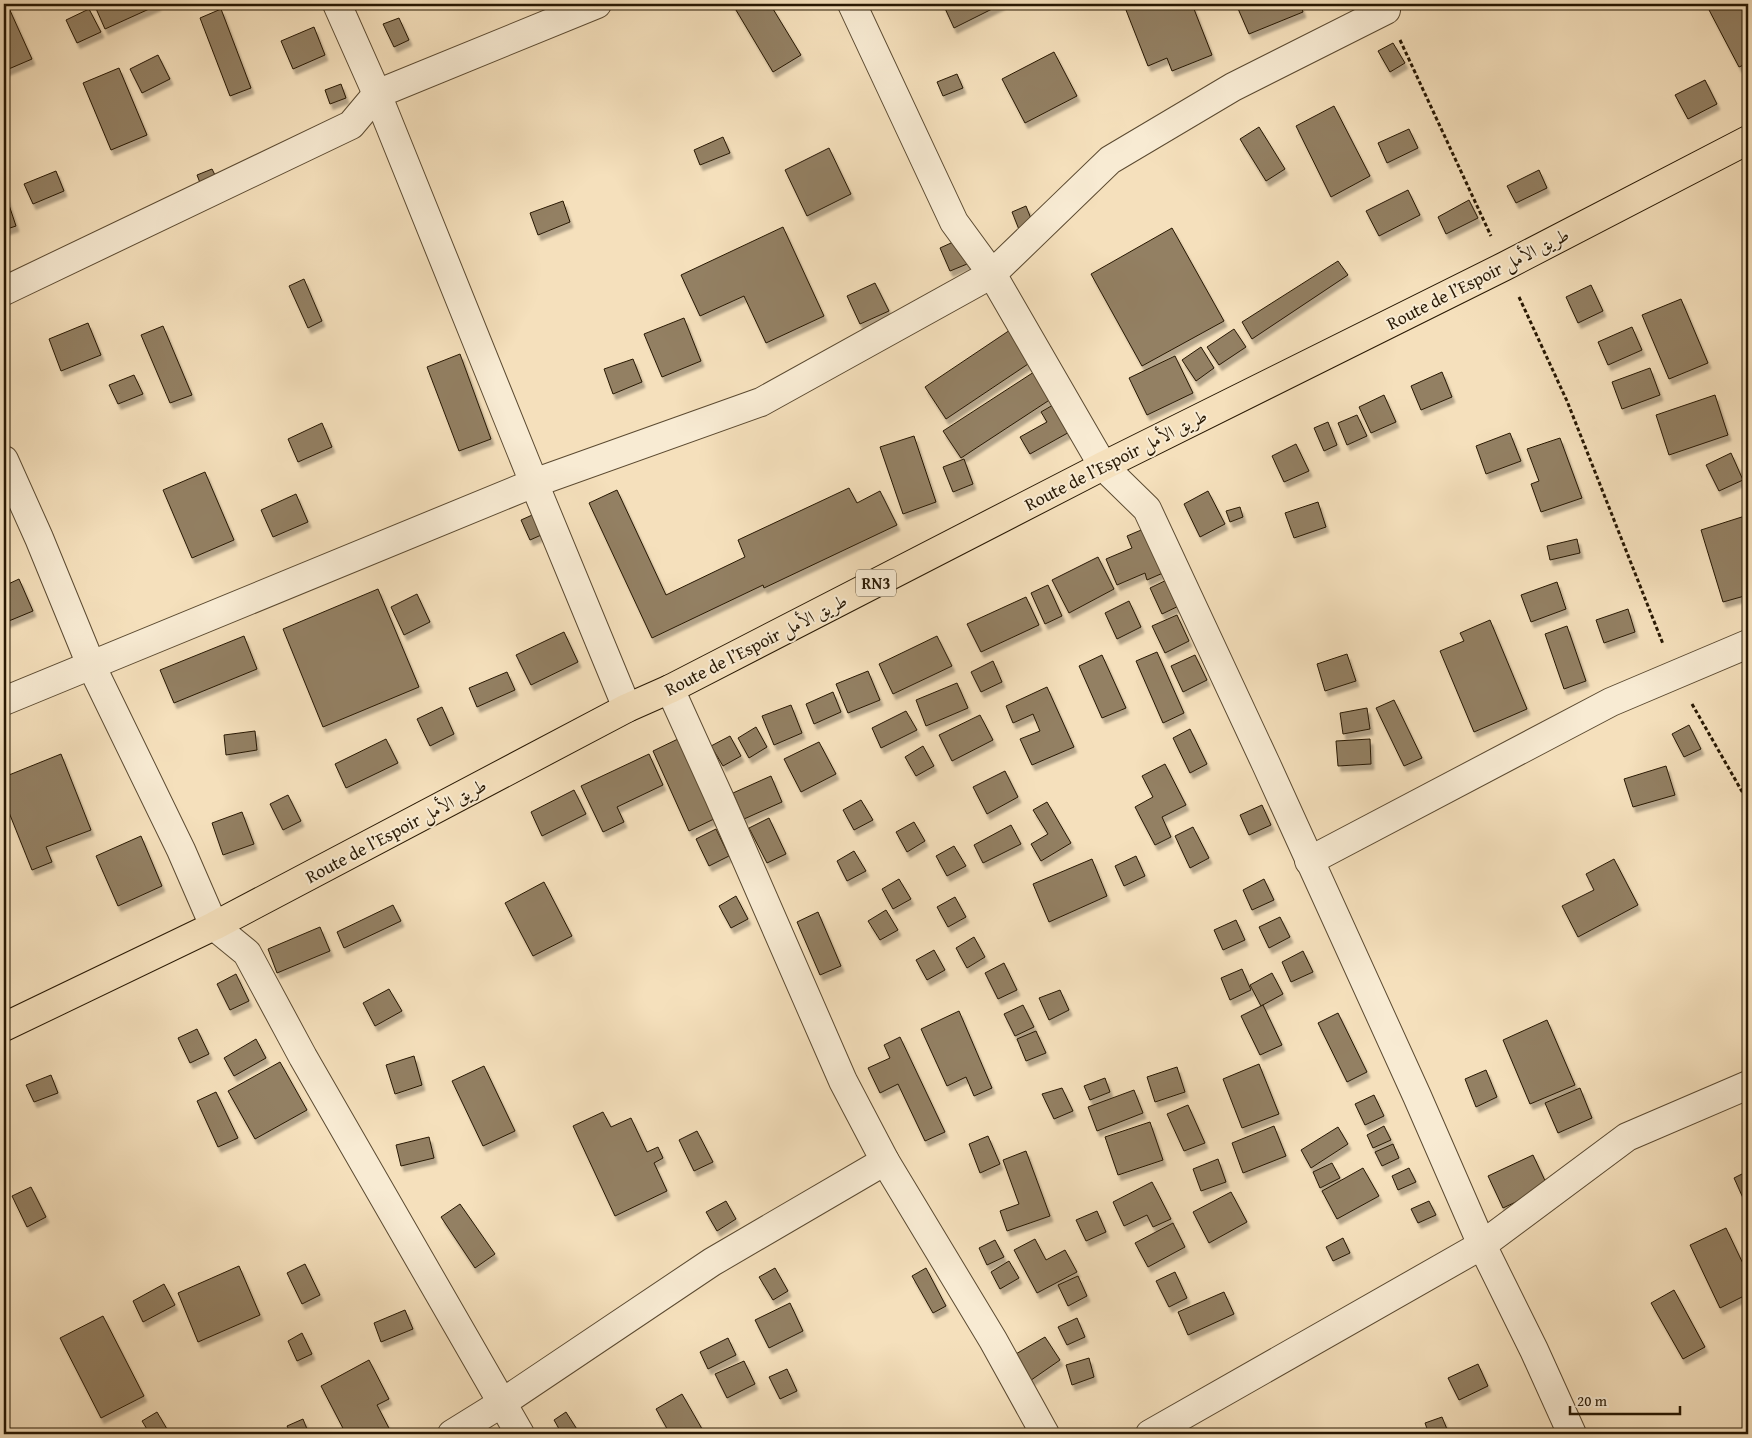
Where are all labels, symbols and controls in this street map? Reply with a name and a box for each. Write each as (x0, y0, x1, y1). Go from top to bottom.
street label: Route de l’Espoir طريق الأمل (1382, 221, 1574, 336)
street label: Route de l’Espoir طريق الأمل (1020, 402, 1212, 517)
road number: RN3 (856, 570, 896, 596)
street label: Route de l’Espoir طريق الأمل (660, 587, 852, 702)
street label: Route de l’Espoir طريق الأمل (300, 771, 491, 890)
scale bar (1570, 1383, 1680, 1415)
text: 20 m (1577, 1390, 1608, 1411)

